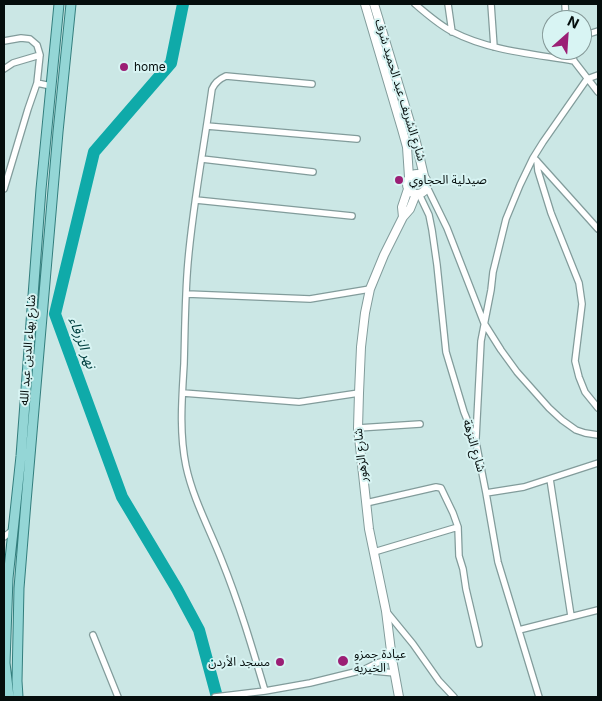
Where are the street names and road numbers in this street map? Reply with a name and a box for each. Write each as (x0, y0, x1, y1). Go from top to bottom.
street label: شارع الشريف عبد الحميد شرف (372, 17, 428, 163)
street label: شارع بهاء الدين عبد الله (17, 294, 39, 406)
street label: شارع النزهة (460, 418, 488, 474)
street label: شارع الزهور (351, 427, 371, 483)

